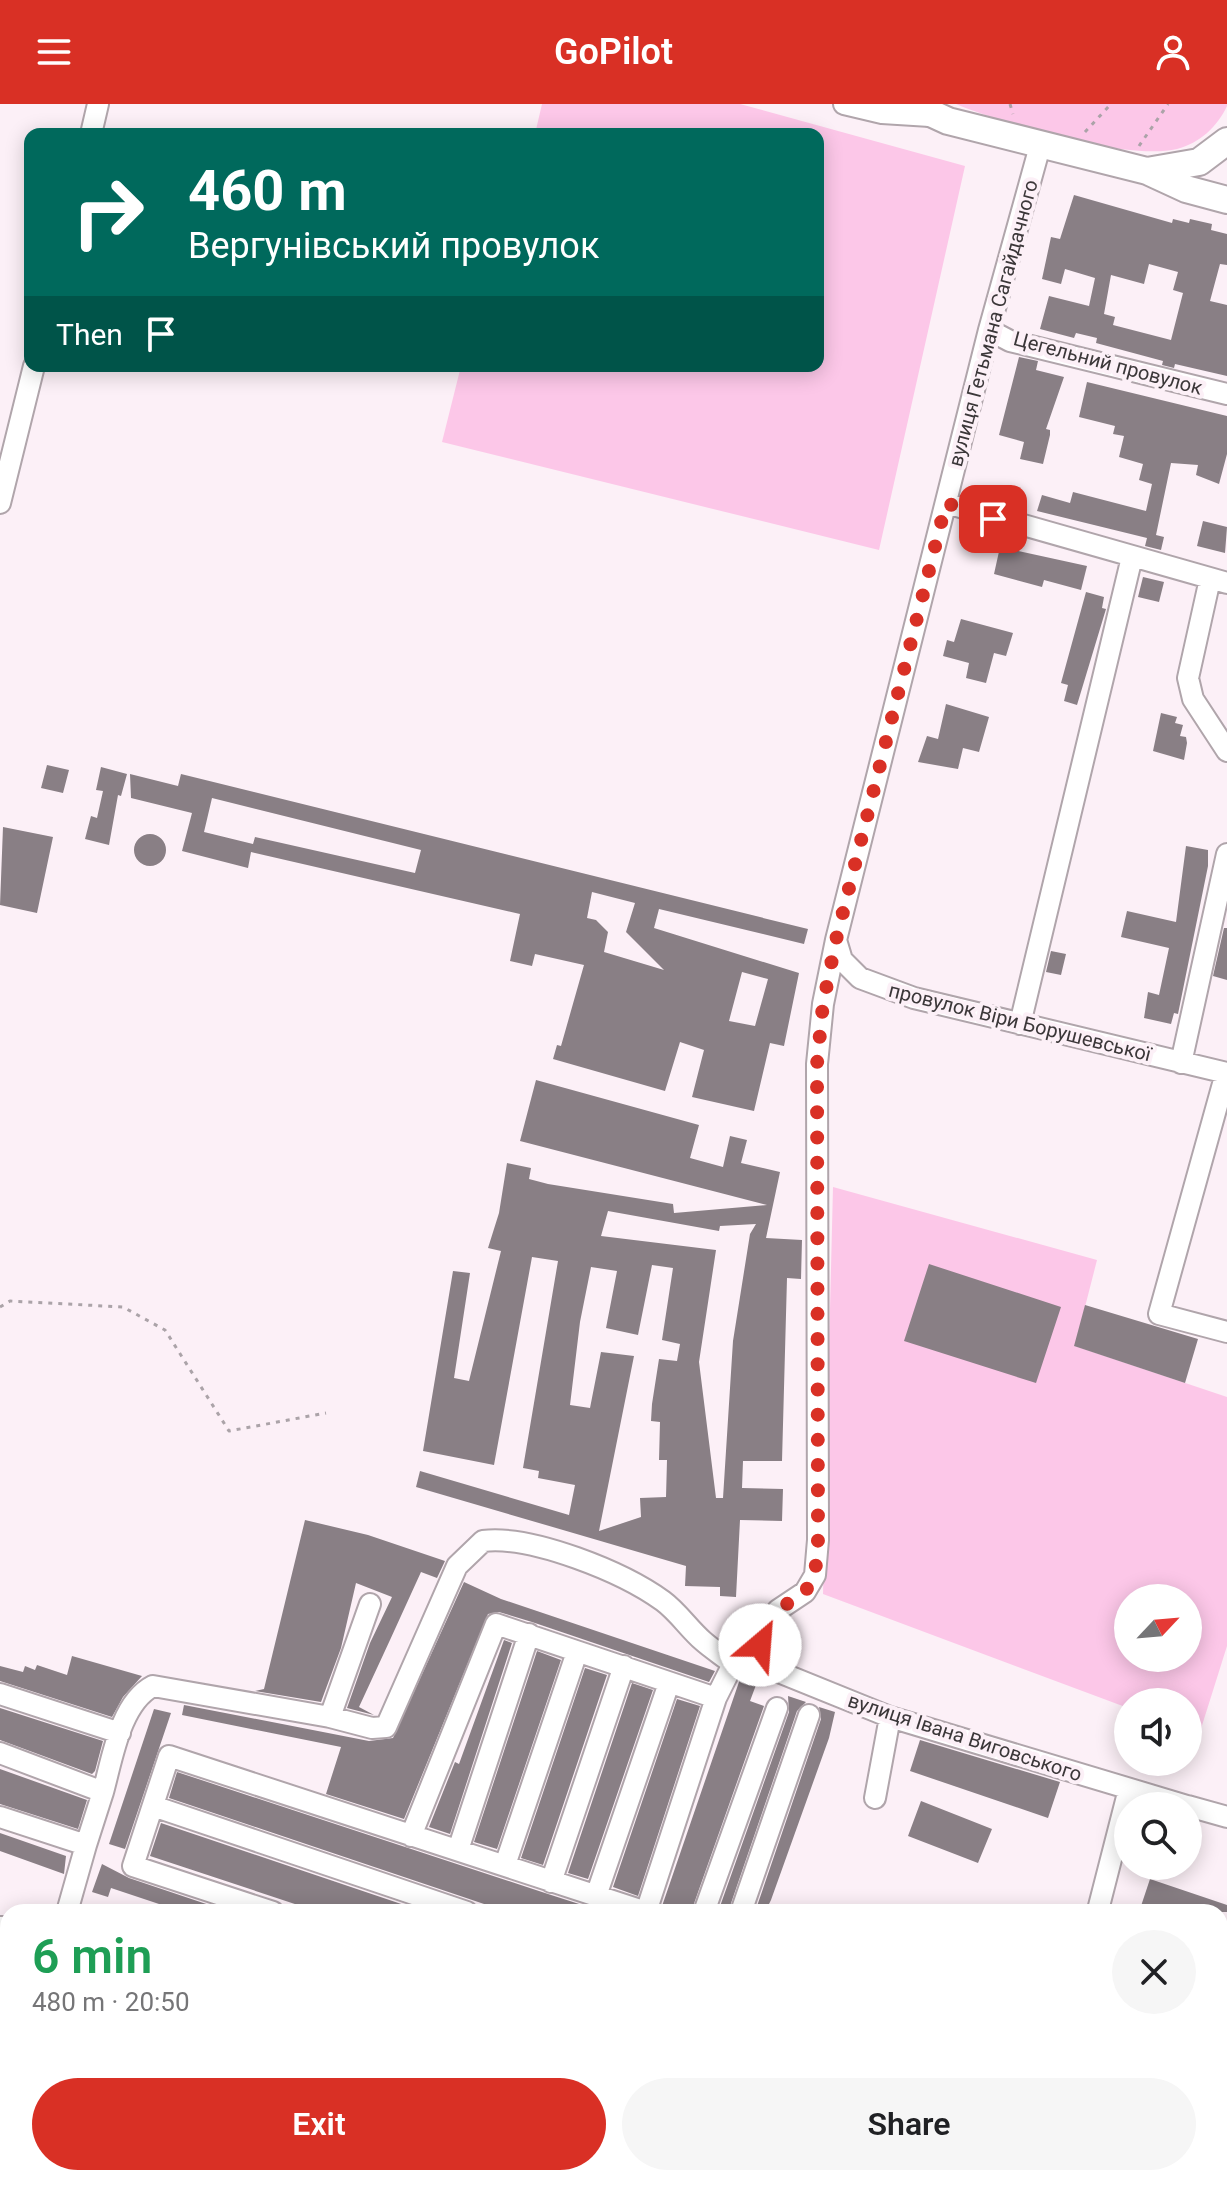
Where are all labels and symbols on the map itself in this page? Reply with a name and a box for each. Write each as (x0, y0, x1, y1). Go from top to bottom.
street label: вулиця Гетьмана Сагайдачного (943, 177, 1043, 469)
street label: Цегельний провулок (1011, 326, 1205, 400)
pin (959, 485, 1027, 553)
street label: провулок Віри Борушевської (886, 978, 1155, 1066)
north arrow (1114, 1584, 1202, 1672)
position arrow (718, 1603, 802, 1687)
street label: вулиця Івана Виговського (845, 1688, 1085, 1786)

